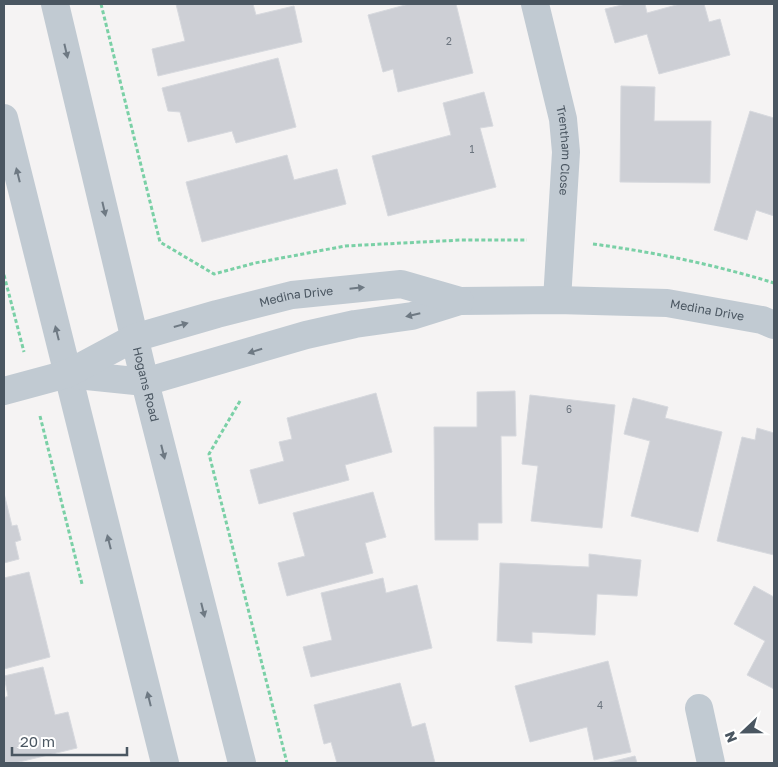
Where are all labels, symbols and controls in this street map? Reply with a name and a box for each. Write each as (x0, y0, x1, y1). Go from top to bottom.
house number: 2 (446, 35, 452, 47)
one-way arrow (62, 44, 70, 59)
street label: Trentham Close (553, 104, 574, 196)
house number: 1 (470, 143, 475, 155)
one-way arrow (14, 168, 22, 183)
one-way arrow (100, 202, 108, 217)
street label: Medina Drive (258, 283, 334, 310)
one-way arrow (349, 284, 365, 292)
street label: Medina Drive (669, 296, 745, 324)
one-way arrow (406, 311, 421, 319)
one-way arrow (174, 320, 189, 328)
one-way arrow (53, 326, 61, 341)
street label: Hogans Road (130, 345, 163, 423)
one-way arrow (248, 348, 263, 356)
house number: 6 (566, 403, 572, 415)
one-way arrow (159, 445, 167, 460)
one-way arrow (105, 534, 113, 549)
one-way arrow (199, 602, 207, 617)
one-way arrow (145, 692, 153, 707)
house number: 4 (597, 699, 603, 711)
north arrow (718, 707, 768, 757)
scale bar (12, 724, 128, 756)
text: N (721, 729, 740, 745)
text: 20 m (20, 732, 55, 750)

